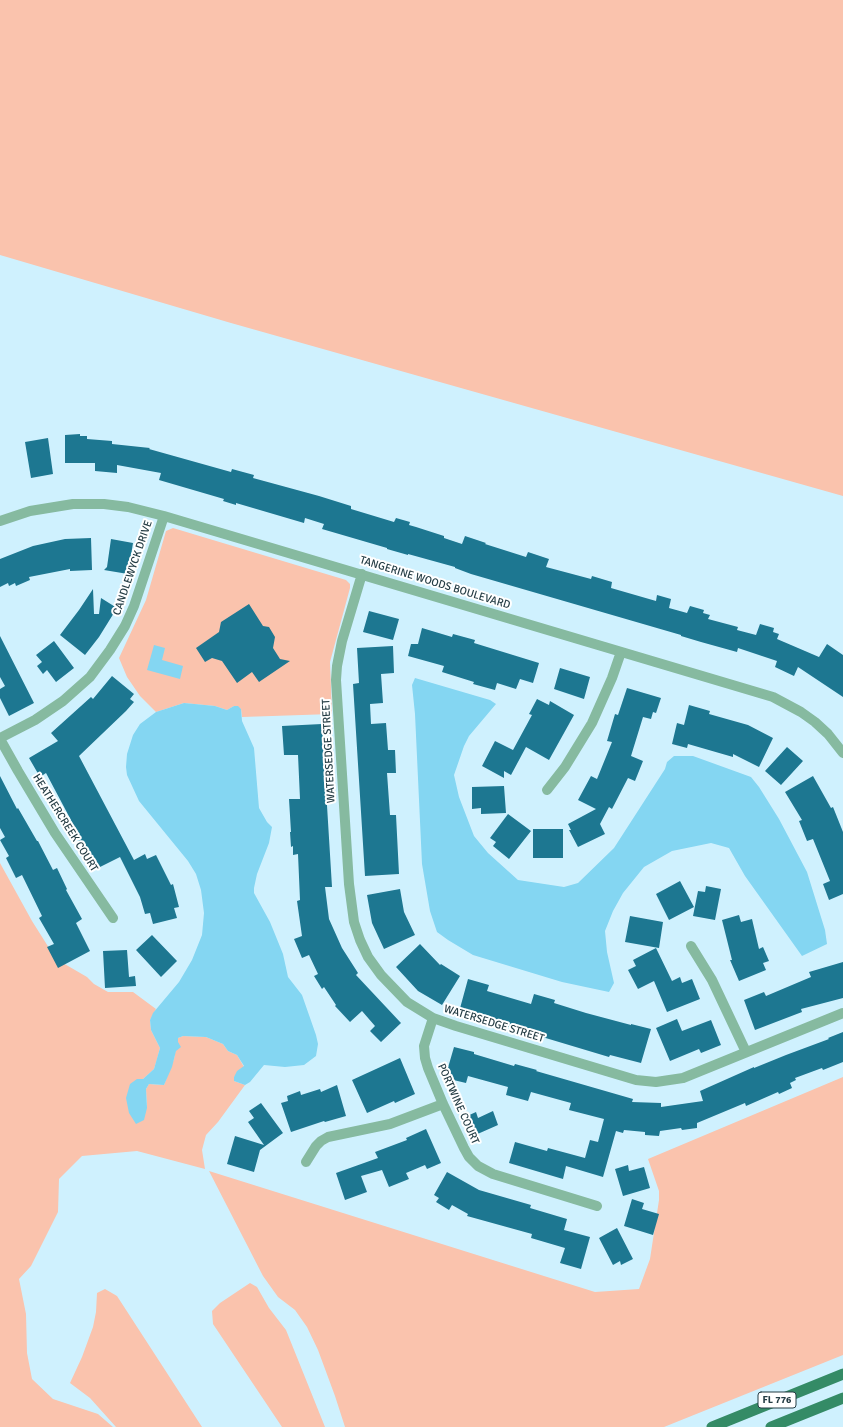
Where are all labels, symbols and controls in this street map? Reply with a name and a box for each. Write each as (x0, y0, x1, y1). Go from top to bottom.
street label: CANDLEWYCK DRIVE (111, 519, 155, 617)
street label: TANGERINE WOODS BOULEVARD (358, 554, 512, 612)
street label: WATERSEDGE STREET (320, 699, 338, 803)
street label: HEATHERCREEK COURT (29, 772, 101, 874)
street label: WATERSEDGE STREET (442, 1002, 546, 1046)
street label: PORTWINE COURT (434, 1062, 482, 1146)
road number: FL 776 (758, 1392, 796, 1408)

